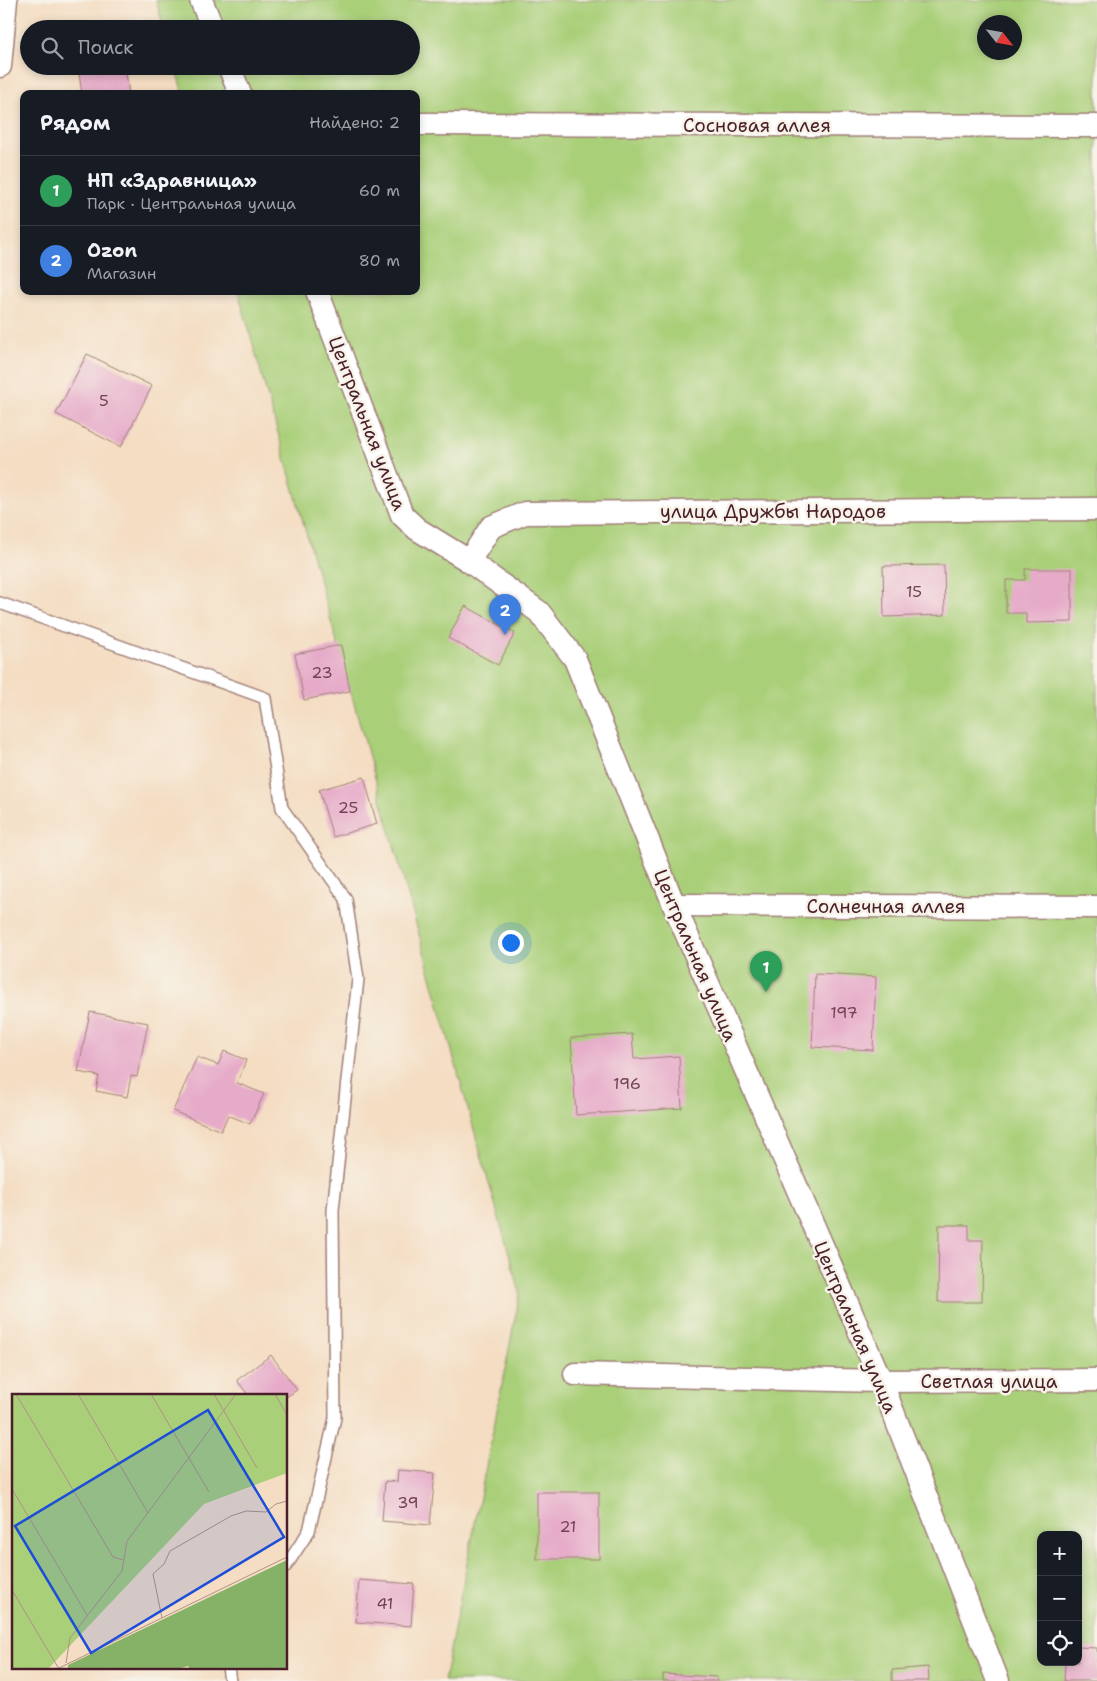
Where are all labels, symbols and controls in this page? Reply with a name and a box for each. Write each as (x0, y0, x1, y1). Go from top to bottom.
north arrow (977, 15, 1022, 60)
search box (20, 20, 420, 75)
icon: search (38, 34, 66, 62)
text: Поиск (78, 35, 133, 60)
text: Рядом (40, 109, 110, 137)
text: Найдено: 2 (309, 112, 400, 133)
street label: Сосновая аллея (683, 113, 831, 138)
text: НП «Здравница» (87, 168, 257, 193)
text: 1 (52, 180, 60, 201)
text: 60 m (359, 180, 400, 201)
text: Парк · Центральная улица (87, 193, 296, 214)
text: Ozon (87, 238, 137, 263)
text: 2 (50, 250, 62, 271)
text: 80 m (359, 250, 400, 271)
text: Магазин (87, 263, 156, 284)
street label: Центральная улица (323, 332, 412, 514)
house number: 5 (99, 390, 109, 411)
street label: улица Дружбы Народов (660, 499, 886, 524)
house number: 15 (906, 581, 922, 602)
pin: 2 (489, 594, 521, 635)
house number: 23 (311, 662, 333, 683)
house number: 25 (338, 797, 358, 818)
street label: Центральная улица (648, 865, 743, 1045)
street label: Солнечная аллея (806, 894, 966, 919)
your location (498, 930, 524, 956)
pin: 1 (750, 951, 782, 992)
house number: 197 (830, 1002, 858, 1023)
house number: 196 (613, 1073, 641, 1094)
street label: Центральная улица (808, 1237, 903, 1417)
street label: Светлая улица (920, 1369, 1058, 1394)
inset map (12, 1394, 288, 1668)
house number: 39 (397, 1492, 419, 1513)
house number: 21 (559, 1516, 577, 1537)
map controls (1037, 1531, 1082, 1666)
button: + (1037, 1531, 1082, 1576)
button: − (1037, 1576, 1082, 1621)
house number: 41 (376, 1593, 394, 1614)
button: locate (1037, 1621, 1082, 1666)

